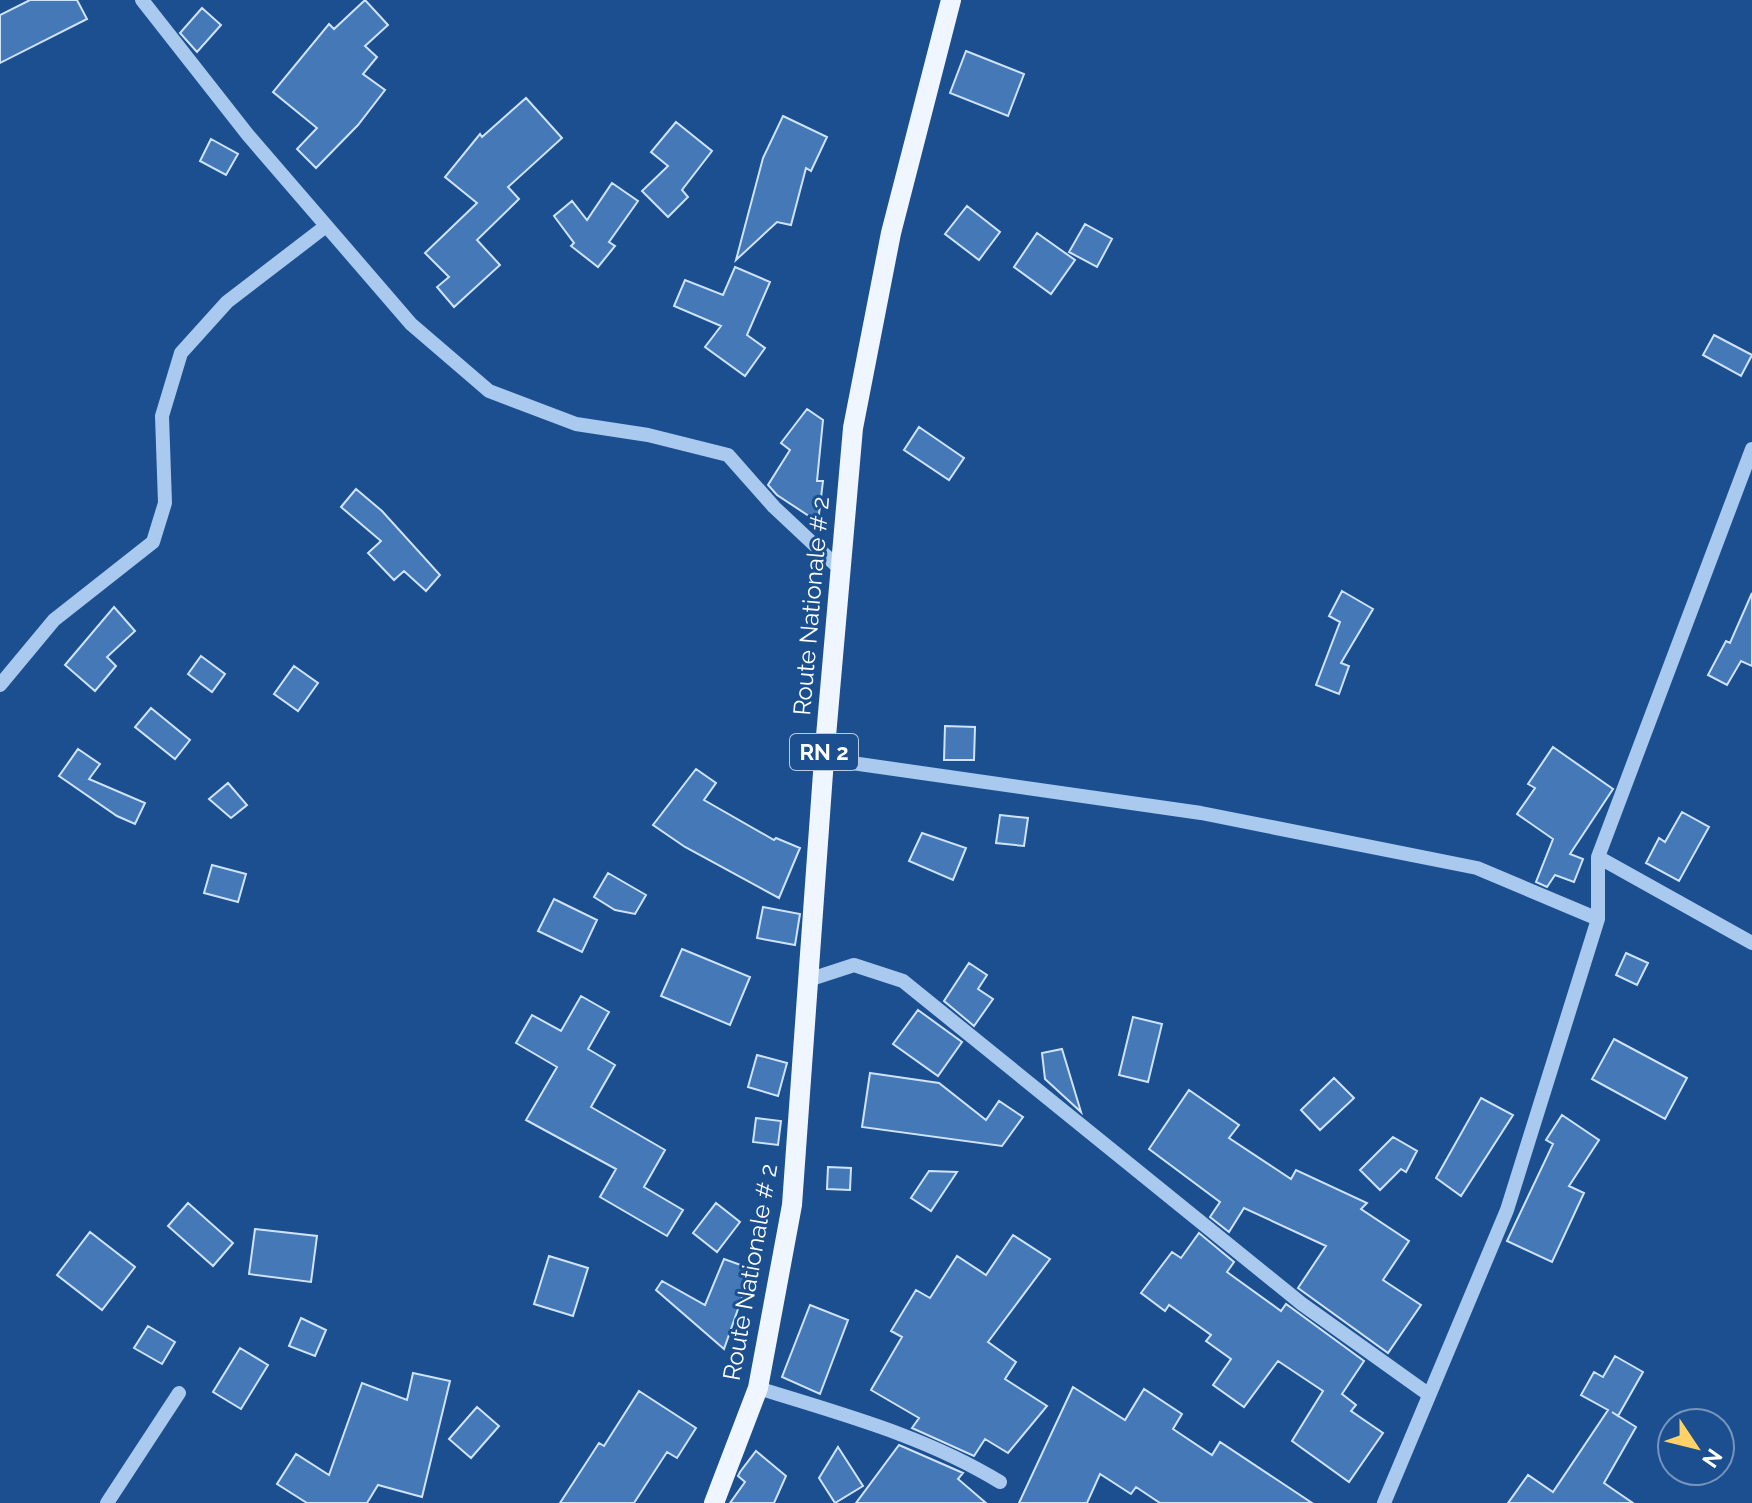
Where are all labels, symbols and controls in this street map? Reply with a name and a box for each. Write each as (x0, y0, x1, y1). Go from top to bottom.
street label: Route Nationale # 2 (787, 495, 835, 717)
road number: RN 2 (790, 734, 858, 770)
street label: Route Nationale # 2 (717, 1161, 783, 1383)
north arrow (1656, 1407, 1736, 1487)
text: N (1697, 1444, 1728, 1473)

